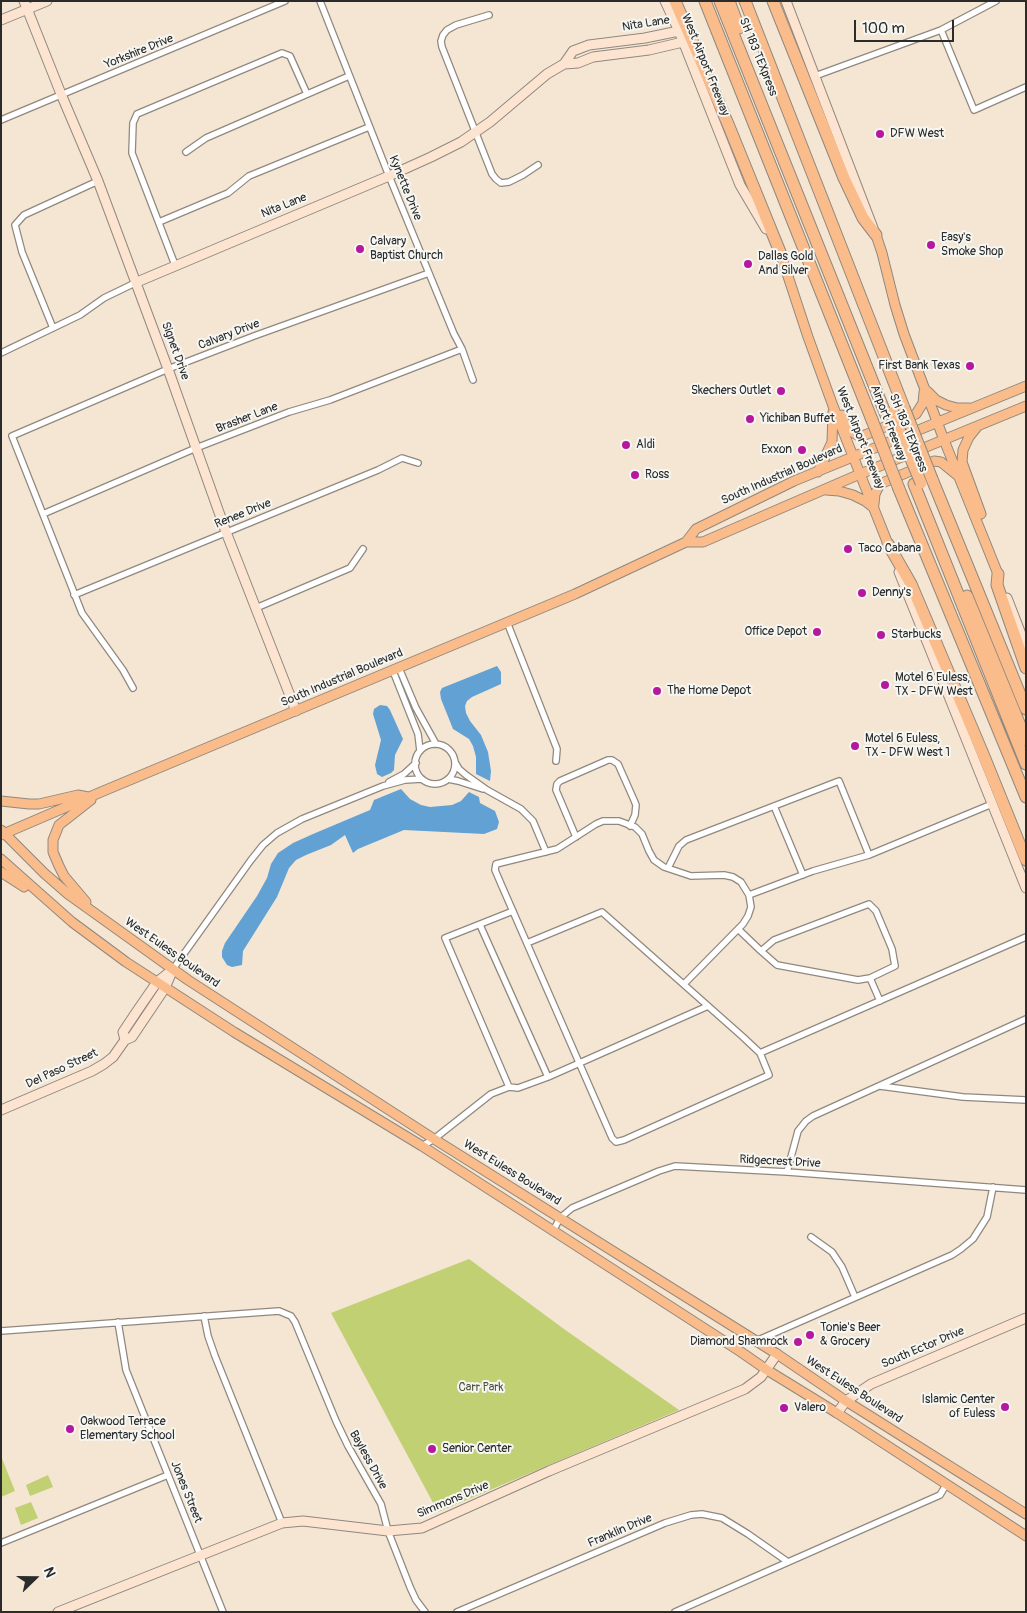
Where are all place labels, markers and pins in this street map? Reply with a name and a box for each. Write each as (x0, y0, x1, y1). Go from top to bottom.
place label: DFW West (890, 127, 944, 141)
marker: DFW West (874, 128, 886, 140)
place label: Easy's Smoke Shop (941, 231, 1003, 259)
place label: Calvary Baptist Church (370, 235, 443, 263)
marker: Easy's Smoke Shop (925, 239, 937, 251)
marker: Calvary Baptist Church (354, 243, 366, 255)
place label: Dallas Gold And Silver (758, 250, 813, 278)
marker: Dallas Gold And Silver (742, 258, 754, 270)
place label: First Bank Texas (878, 359, 960, 373)
marker: First Bank Texas (964, 360, 976, 372)
place label: Skechers Outlet (691, 384, 771, 398)
marker: Skechers Outlet (775, 385, 787, 397)
place label: Yichiban Buffet (760, 412, 835, 426)
marker: Yichiban Buffet (744, 413, 756, 425)
place label: Aldi (636, 438, 655, 452)
marker: Aldi (620, 439, 632, 451)
place label: Exxon (761, 443, 792, 457)
marker: Exxon (796, 444, 808, 456)
place label: Ross (645, 468, 669, 482)
marker: Ross (629, 469, 641, 481)
place label: Taco Cabana (858, 542, 921, 556)
marker: Taco Cabana (842, 543, 854, 555)
place label: Denny's (872, 586, 911, 600)
marker: Denny's (856, 587, 868, 599)
place label: Office Depot (744, 625, 807, 639)
marker: Office Depot (811, 626, 823, 638)
place label: Starbucks (891, 628, 941, 642)
marker: Starbucks (875, 629, 887, 641)
place label: Motel 6 Euless, TX - DFW West (895, 671, 973, 699)
marker: Motel 6 Euless, TX - DFW West (879, 679, 891, 691)
place label: The Home Depot (667, 684, 751, 698)
marker: The Home Depot (651, 685, 663, 697)
place label: Motel 6 Euless, TX - DFW West 1 (865, 732, 950, 760)
marker: Motel 6 Euless, TX - DFW West 1 (849, 740, 861, 752)
place label: Tonie's Beer & Grocery (820, 1321, 881, 1349)
marker: Tonie's Beer & Grocery (804, 1329, 816, 1341)
place label: Diamond Shamrock (690, 1335, 788, 1349)
marker: Diamond Shamrock (792, 1336, 804, 1348)
place label: Islamic Center of Euless (922, 1393, 995, 1421)
place label: Valero (794, 1401, 826, 1415)
marker: Islamic Center of Euless (999, 1401, 1011, 1413)
marker: Valero (778, 1402, 790, 1414)
place label: Oakwood Terrace Elementary School (80, 1415, 175, 1443)
marker: Oakwood Terrace Elementary School (64, 1423, 76, 1435)
place label: Senior Center (442, 1442, 512, 1456)
marker: Senior Center (426, 1443, 438, 1455)

